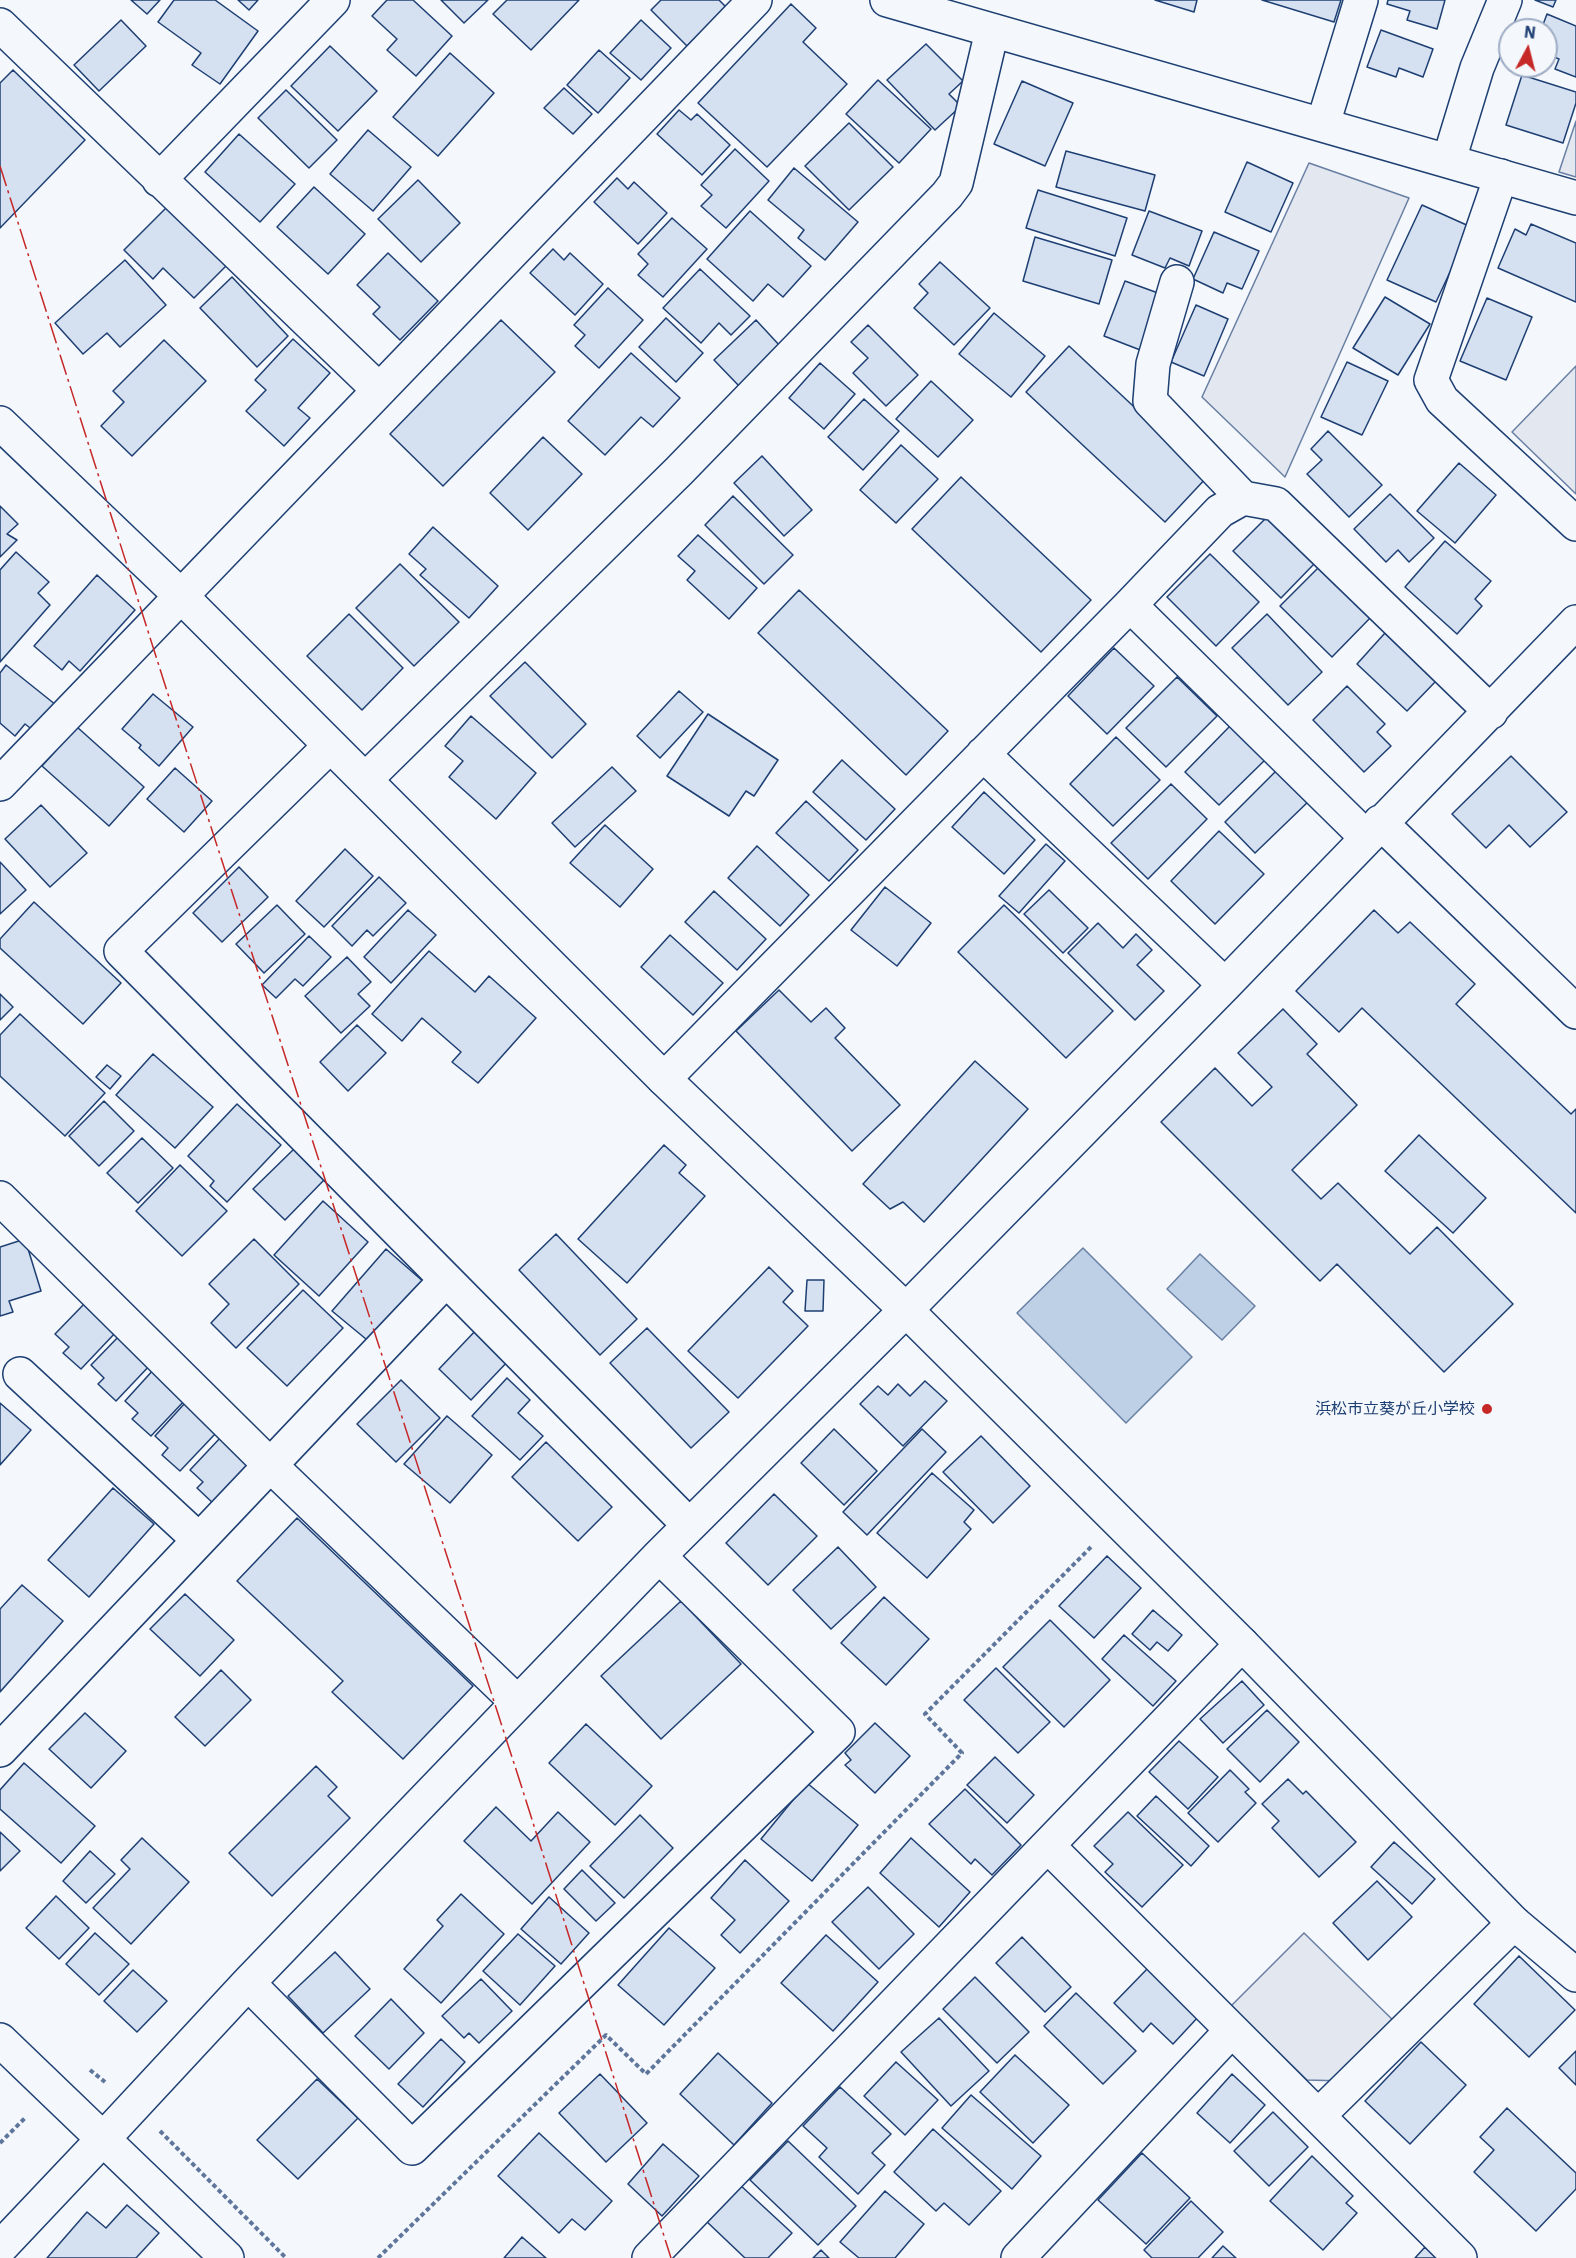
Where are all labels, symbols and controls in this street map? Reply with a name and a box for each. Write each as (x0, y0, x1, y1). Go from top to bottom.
north arrow (1498, 18, 1558, 78)
text: N (1523, 21, 1537, 43)
place label: 浜松市立葵が丘小学校 (1315, 1399, 1475, 1419)
marker: 浜松市立葵が丘小学校 (1480, 1402, 1494, 1416)

